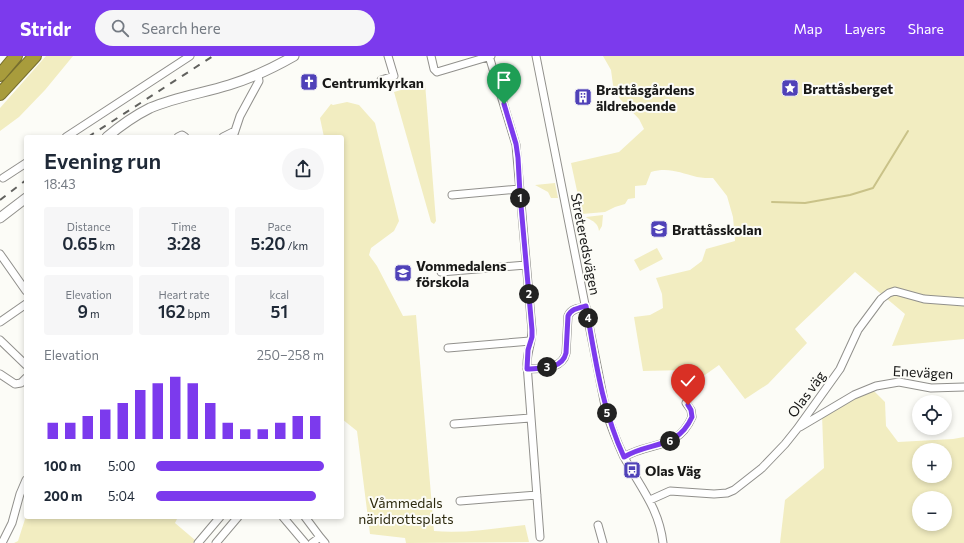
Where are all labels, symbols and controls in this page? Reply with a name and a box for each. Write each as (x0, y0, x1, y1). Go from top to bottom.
search box (95, 10, 375, 46)
text: Stridr (20, 17, 71, 40)
icon: search (109, 17, 131, 39)
text: Search here (141, 19, 221, 37)
text: Map (794, 20, 822, 37)
text: Layers (844, 20, 886, 37)
text: Share (908, 20, 944, 37)
pin (487, 63, 521, 104)
icon: arrive (493, 69, 515, 91)
church icon: Centrumkyrkan (299, 72, 319, 92)
place label: Centrumkyrkan (322, 74, 424, 91)
place icon: Brattåsberget (780, 78, 800, 98)
place label: Brattåsberget (803, 80, 893, 97)
place label: Brattåsgårdens äldreboende (596, 81, 695, 114)
building icon: Brattåsgårdens äldreboende (573, 87, 593, 107)
text: Evening run (44, 147, 161, 174)
button: share (282, 148, 324, 190)
text: 18:43 (44, 176, 76, 192)
pin: 1 (510, 188, 530, 208)
text: 1 (518, 191, 522, 204)
street label: Streteredsvägen (568, 191, 604, 297)
school or university icon: Brattåsskolan (649, 219, 669, 239)
text: Distance (67, 220, 111, 233)
text: Time (171, 220, 197, 233)
text: Pace (267, 220, 291, 233)
place label: Brattåsskolan (672, 221, 762, 238)
text: 0.65 (62, 233, 98, 254)
text: 3:28 (167, 233, 201, 254)
text: 5:20 (251, 233, 286, 254)
text: km (98, 239, 115, 252)
text: /km (286, 239, 308, 252)
place label: Vommedalens förskola (416, 257, 507, 290)
school or university icon: Vommedalens förskola (393, 263, 413, 283)
pin: 2 (519, 284, 539, 304)
text: 2 (526, 287, 532, 300)
text: Elevation (65, 288, 112, 301)
text: Heart rate (158, 288, 210, 301)
text: kcal (269, 288, 289, 301)
text: 9 (78, 301, 88, 322)
text: 162 (158, 301, 185, 322)
text: 51 (271, 301, 288, 322)
text: m (88, 307, 100, 320)
text: bpm (185, 307, 210, 320)
pin: 4 (578, 308, 598, 328)
text: 4 (585, 311, 591, 324)
text: Elevation (44, 347, 99, 363)
text: 250–258 m (257, 347, 324, 363)
pin: 3 (537, 357, 557, 377)
text: 3 (544, 360, 550, 373)
street label: Enevägen (892, 362, 954, 382)
pin (671, 364, 705, 405)
street label: Olas väg (783, 367, 829, 421)
icon: check (677, 370, 699, 392)
map controls (912, 395, 952, 531)
button: locate (912, 395, 952, 435)
pin: 5 (597, 403, 617, 423)
text: 5 (604, 406, 610, 419)
pin: 6 (660, 431, 680, 451)
text: 6 (667, 434, 673, 447)
button: + (912, 443, 952, 483)
text: 100 m (44, 458, 81, 474)
text: 5:00 (108, 458, 136, 474)
bus stop icon: Olas Väg (622, 460, 642, 480)
place label: Olas Väg (645, 462, 701, 479)
text: 200 m (44, 488, 82, 504)
text: 5:04 (108, 488, 135, 504)
button: − (912, 491, 952, 531)
park label: Våmmedals näridrottsplats (358, 494, 454, 527)

